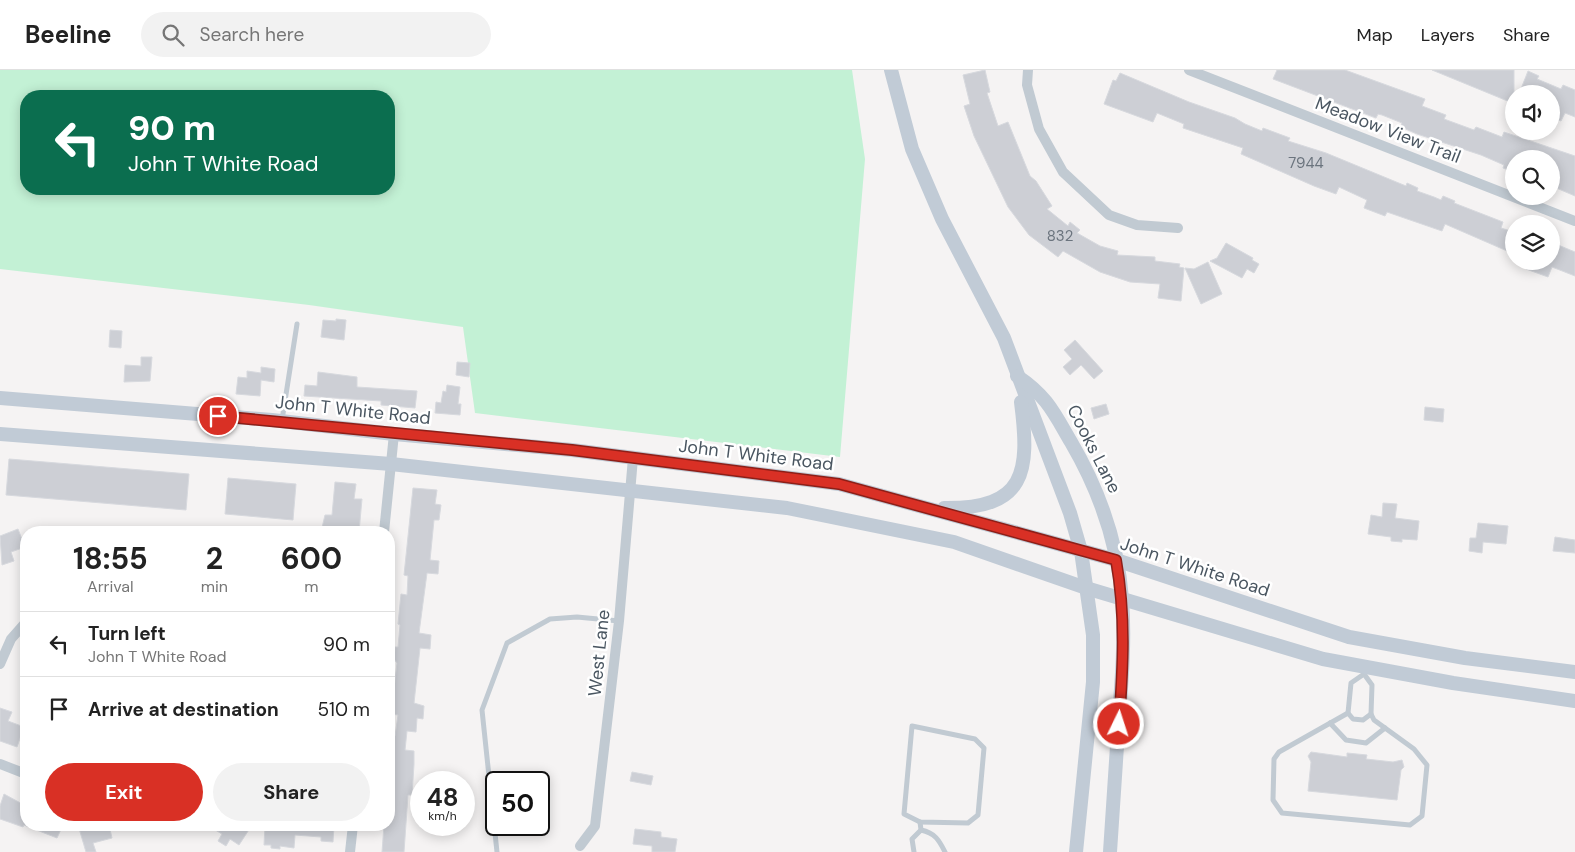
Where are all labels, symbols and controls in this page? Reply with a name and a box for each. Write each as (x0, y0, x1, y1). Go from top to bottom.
search box (141, 12, 491, 57)
text: Beeline (25, 19, 111, 50)
icon: search (159, 21, 187, 49)
text: Search here (199, 22, 304, 47)
text: Map (1357, 23, 1393, 47)
text: Layers (1421, 23, 1475, 47)
text: Share (1503, 23, 1550, 47)
map controls (1505, 85, 1560, 270)
button: sound (1505, 85, 1560, 140)
street label: Meadow View Trail (1312, 91, 1464, 169)
text: 90 m (128, 105, 216, 151)
icon: left (45, 110, 110, 175)
text: John T White Road (128, 149, 319, 178)
button: search (1505, 150, 1560, 205)
house number: 7944 (1288, 153, 1324, 173)
button: layers (1505, 215, 1560, 270)
house number: 832 (1047, 226, 1073, 246)
street label: John T White Road (274, 390, 432, 430)
pin (197, 395, 239, 437)
street label: Cooks Lane (1061, 401, 1127, 497)
icon: arrive (204, 402, 232, 430)
street label: John T White Road (677, 434, 835, 476)
street label: John T White Road (1117, 532, 1273, 602)
text: 18:55 (73, 539, 148, 578)
text: 2 (206, 539, 223, 578)
text: 600 (281, 539, 342, 578)
text: Arrival (87, 576, 134, 597)
text: min (201, 576, 228, 597)
text: m (304, 576, 319, 597)
street label: West Lane (583, 608, 615, 698)
text: Turn left (88, 621, 166, 646)
icon: left (45, 630, 73, 658)
text: 90 m (323, 632, 370, 657)
text: John T White Road (88, 646, 227, 667)
icon: arrive (45, 695, 73, 723)
text: Arrive at destination (88, 697, 279, 722)
text: 510 m (318, 697, 370, 722)
position arrow (1092, 697, 1144, 749)
button: Exit (45, 763, 203, 821)
button: Share (213, 763, 370, 821)
speed limit sign: 50 (485, 771, 550, 836)
text: 48 (426, 781, 459, 814)
text: km/h (428, 808, 457, 824)

